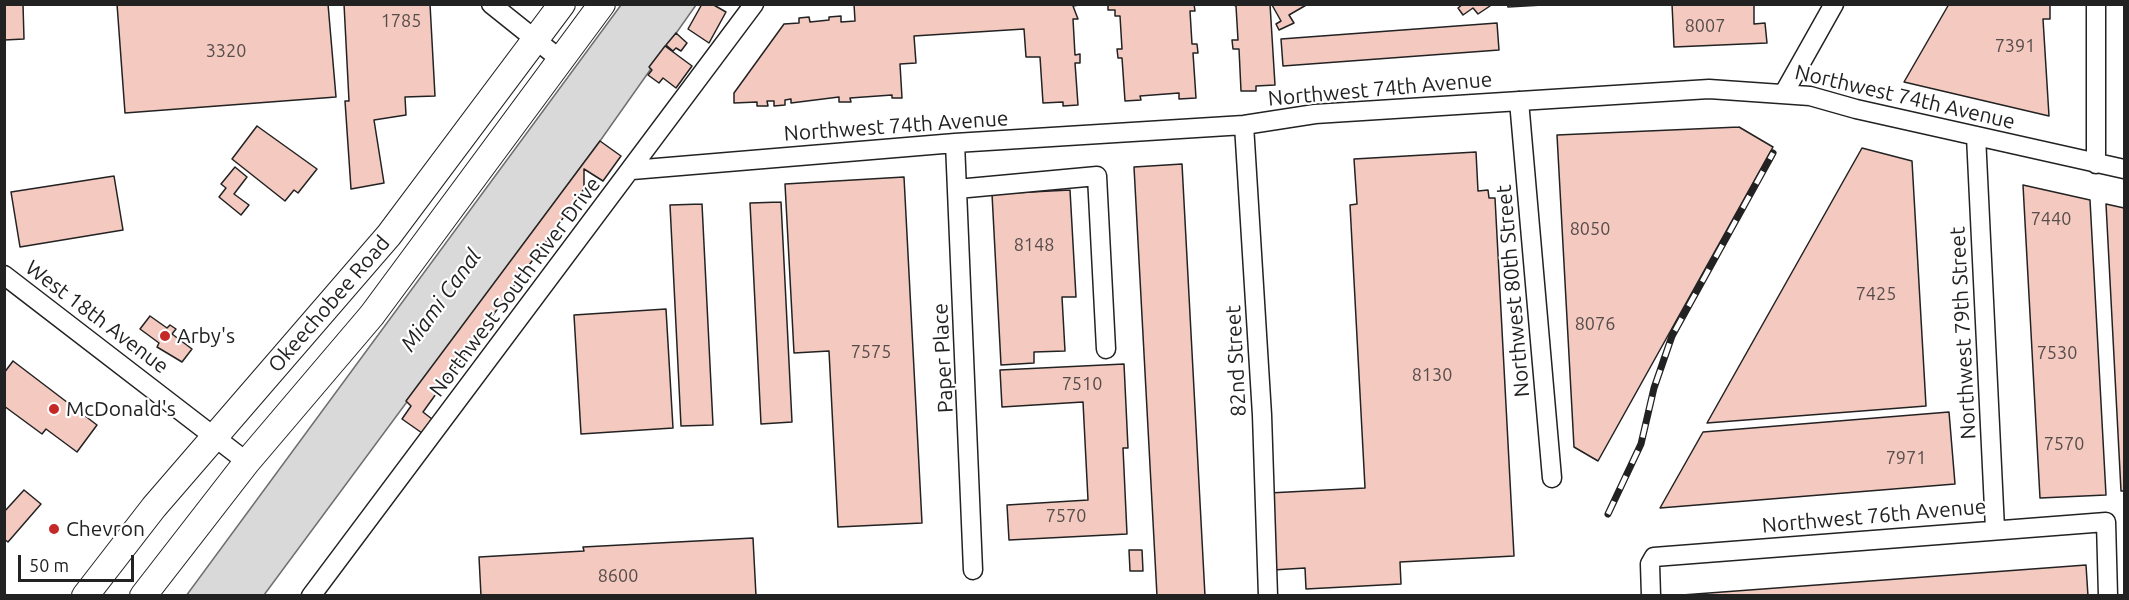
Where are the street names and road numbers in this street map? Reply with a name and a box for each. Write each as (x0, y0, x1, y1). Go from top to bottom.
street label: Northwest 74th Avenue (1793, 59, 2017, 135)
street label: Northwest 74th Avenue (1267, 67, 1493, 111)
street label: Northwest 74th Avenue (783, 106, 1009, 146)
street label: Northwest South River Drive (424, 172, 606, 402)
street label: Northwest 80th Street (1491, 184, 1535, 398)
street label: Northwest 79th Street (1945, 226, 1981, 440)
street label: Okeechobee Road (263, 231, 395, 377)
street label: West 18th Avenue (21, 255, 173, 379)
street label: Paper Place (928, 302, 958, 414)
street label: 82nd Street (1221, 305, 1251, 417)
street label: Northwest 76th Avenue (1761, 494, 1987, 538)

